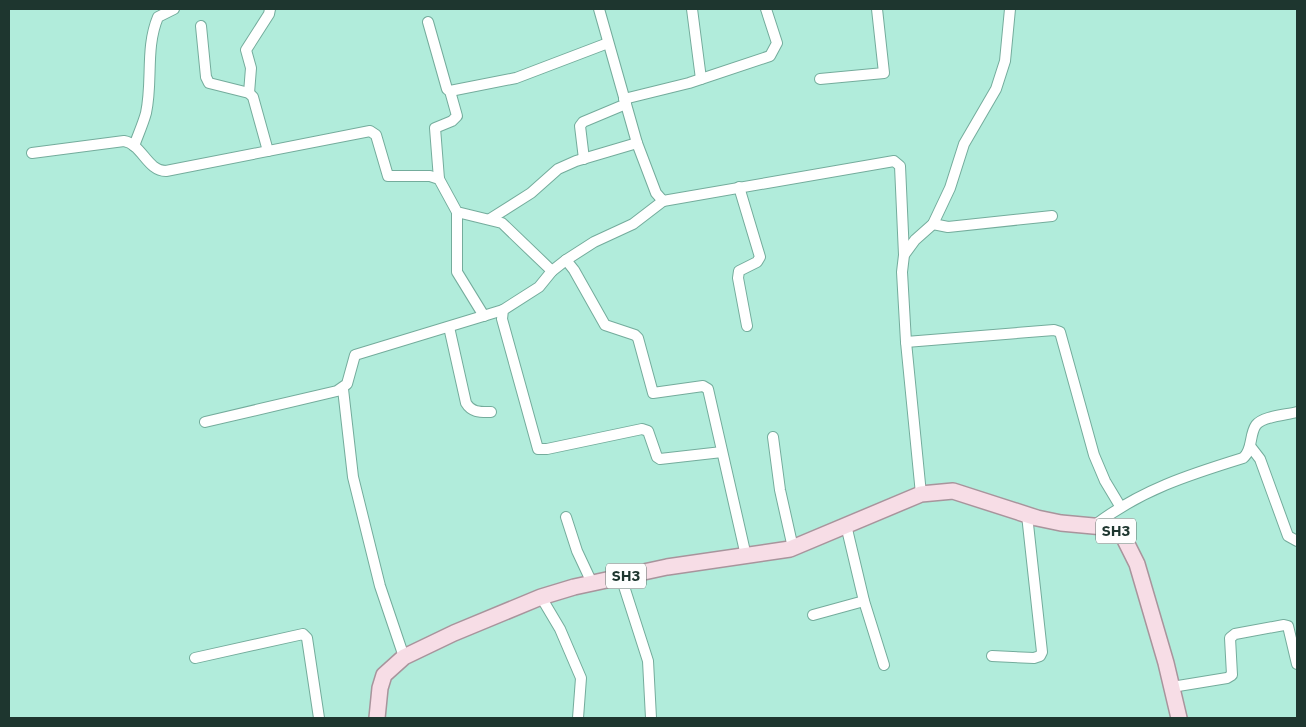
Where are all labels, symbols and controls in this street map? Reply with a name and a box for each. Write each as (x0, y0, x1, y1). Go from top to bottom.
road number: SH3 (1096, 518, 1136, 544)
road number: SH3 (606, 564, 646, 588)

